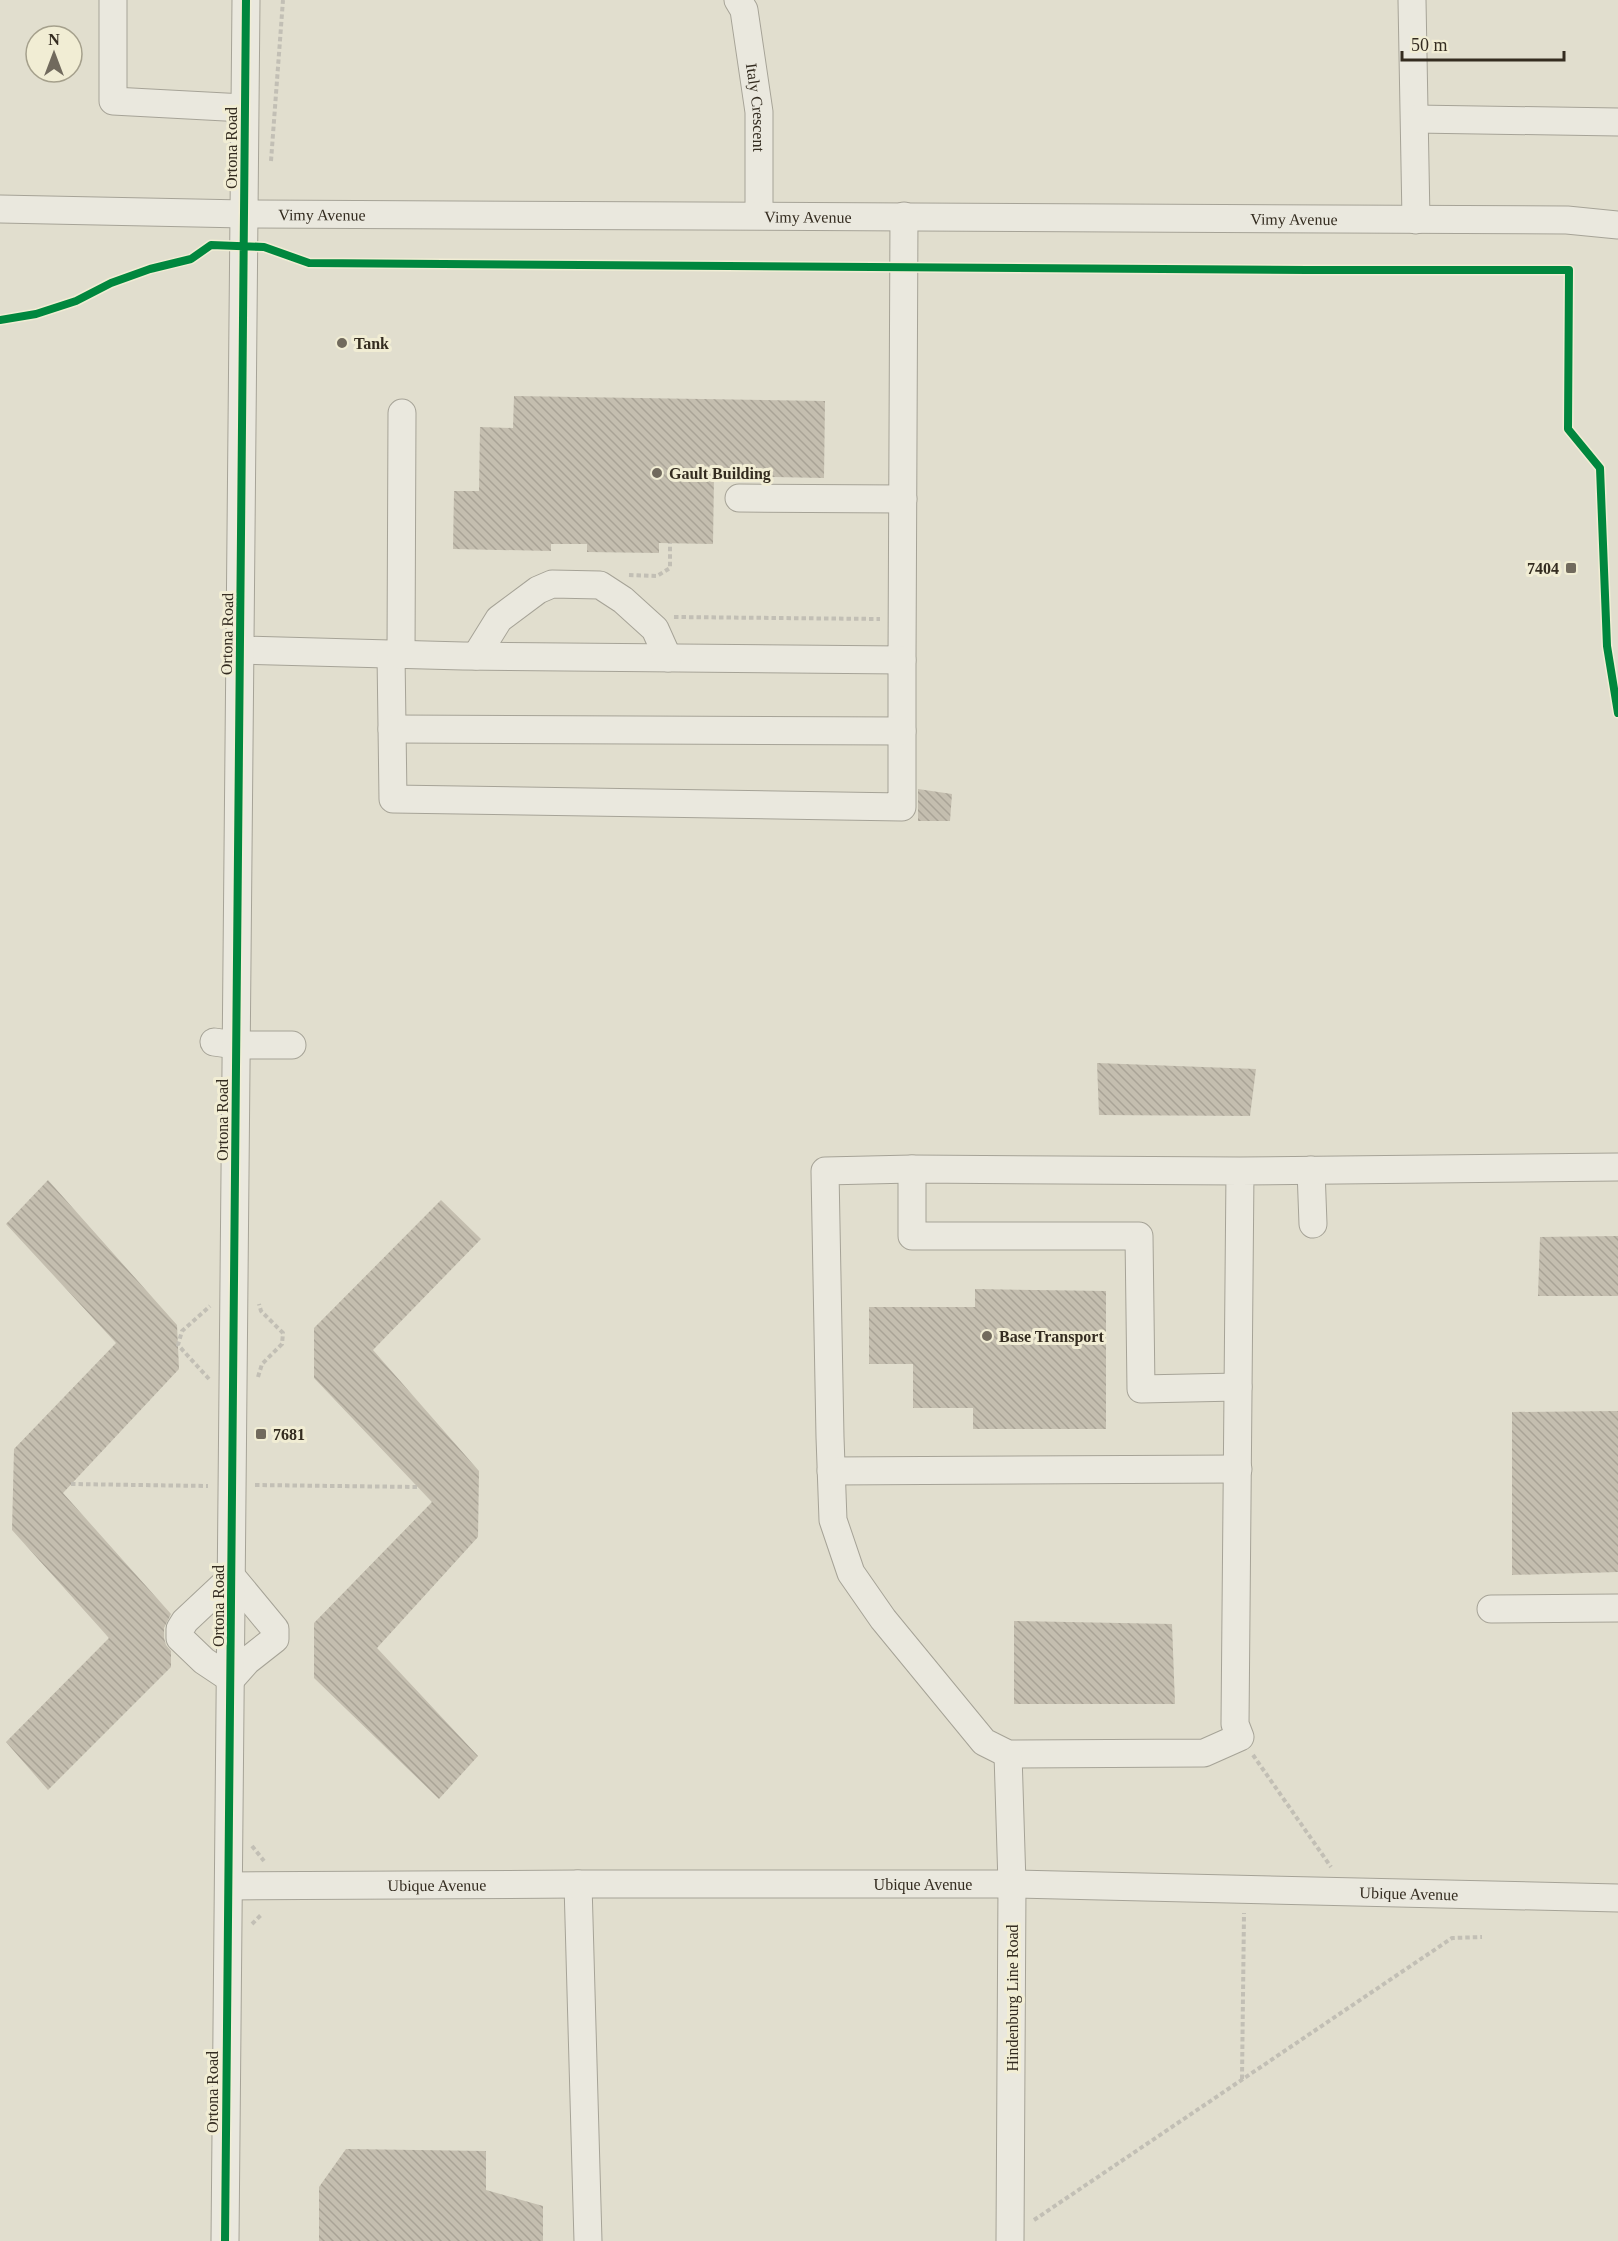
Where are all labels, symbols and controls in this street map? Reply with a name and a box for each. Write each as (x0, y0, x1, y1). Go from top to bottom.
north arrow (24, 24, 84, 84)
scale bar (1402, 24, 1564, 62)
text: N (48, 31, 60, 48)
text: 50 m (1411, 35, 1448, 55)
street label: Italy Crescent (743, 62, 768, 152)
street label: Ortona Road (223, 107, 240, 189)
street label: Vimy Avenue (278, 206, 366, 224)
street label: Vimy Avenue (764, 208, 852, 226)
street label: Vimy Avenue (1250, 210, 1338, 228)
place label: Tank (354, 335, 389, 352)
marker: Tank (335, 336, 349, 350)
place label: Gault Building (669, 465, 771, 483)
marker: Gault Building (650, 466, 664, 480)
place label: 7404 (1527, 560, 1559, 577)
marker: 7404 (1564, 561, 1578, 575)
street label: Ortona Road (218, 593, 236, 675)
street label: Ortona Road (214, 1079, 231, 1161)
place label: Base Transport (999, 1328, 1104, 1346)
marker: Base Transport (980, 1329, 994, 1343)
place label: 7681 (273, 1426, 305, 1443)
marker: 7681 (254, 1427, 268, 1441)
street label: Ortona Road (210, 1565, 227, 1647)
street label: Ubique Avenue (388, 1876, 486, 1894)
street label: Ubique Avenue (874, 1876, 972, 1894)
street label: Ubique Avenue (1359, 1884, 1458, 1903)
street label: Hindenburg Line Road (1004, 1924, 1022, 2072)
street label: Ortona Road (204, 2051, 221, 2133)

